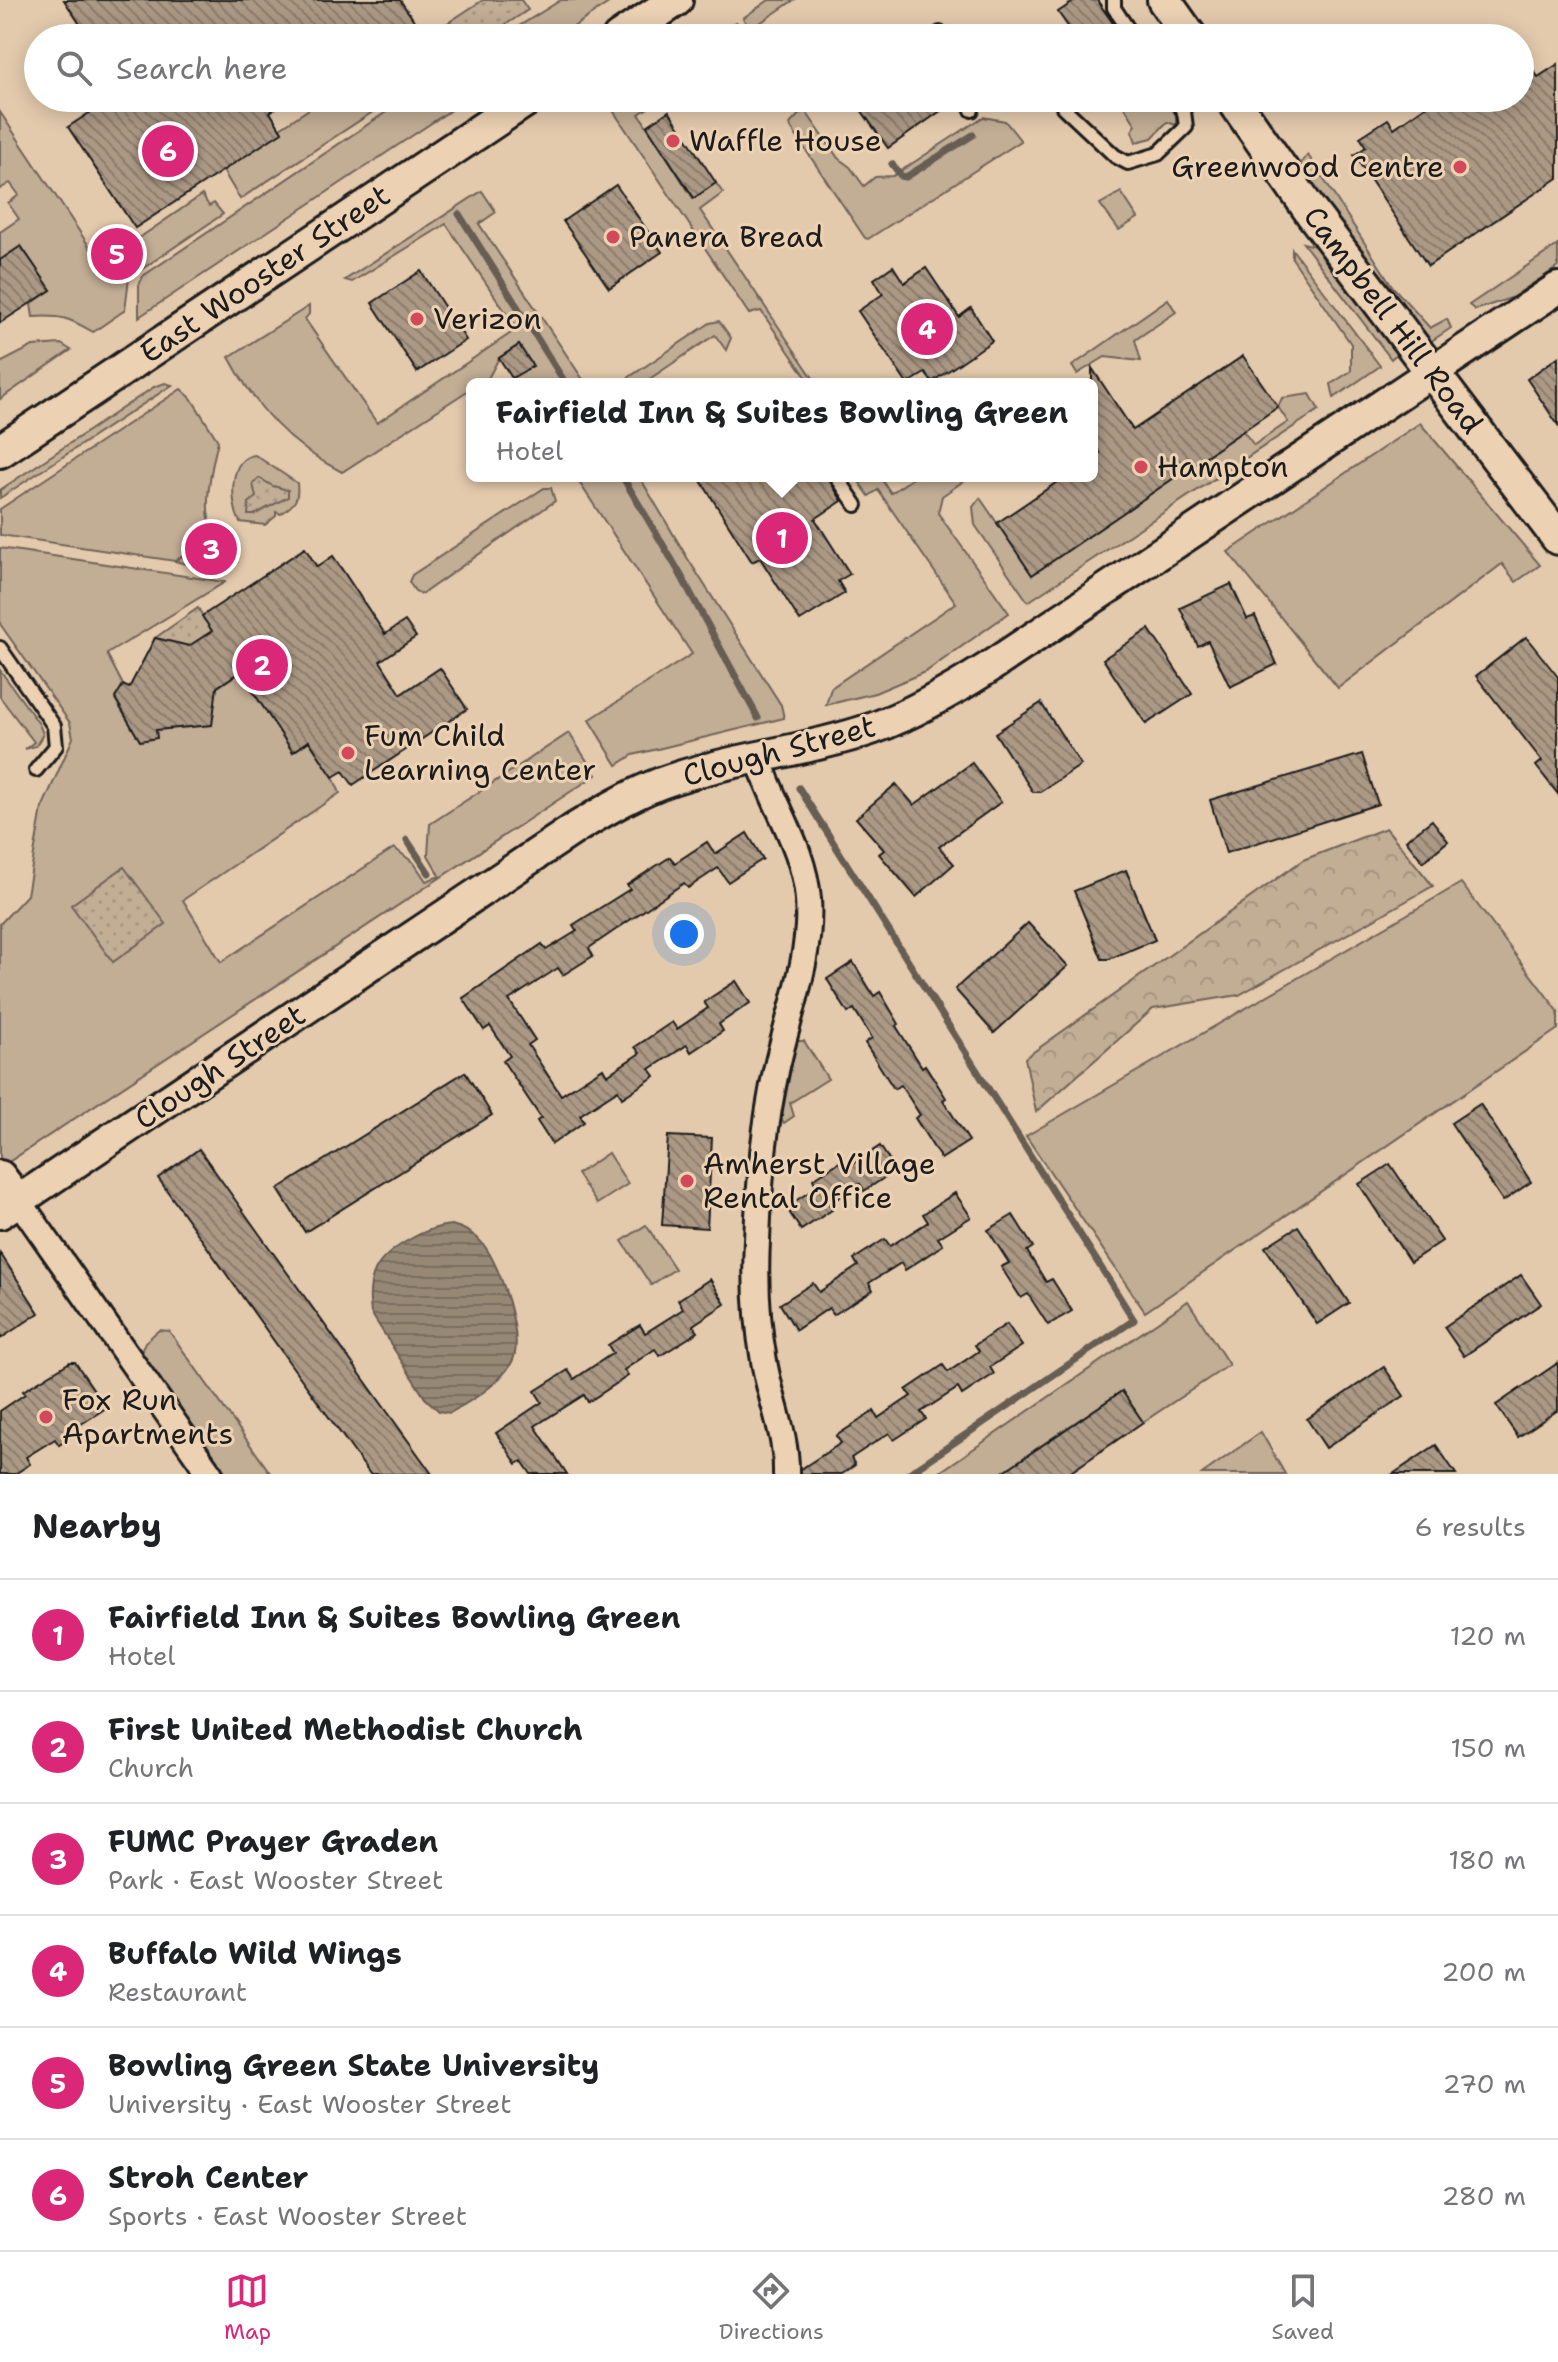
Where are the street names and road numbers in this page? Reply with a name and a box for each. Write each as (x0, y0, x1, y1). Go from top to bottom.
street label: East Wooster Street (132, 175, 398, 373)
street label: Campbell Hill Road (1294, 197, 1493, 442)
street label: Clough Street (678, 705, 880, 796)
street label: Clough Street (126, 994, 313, 1139)

